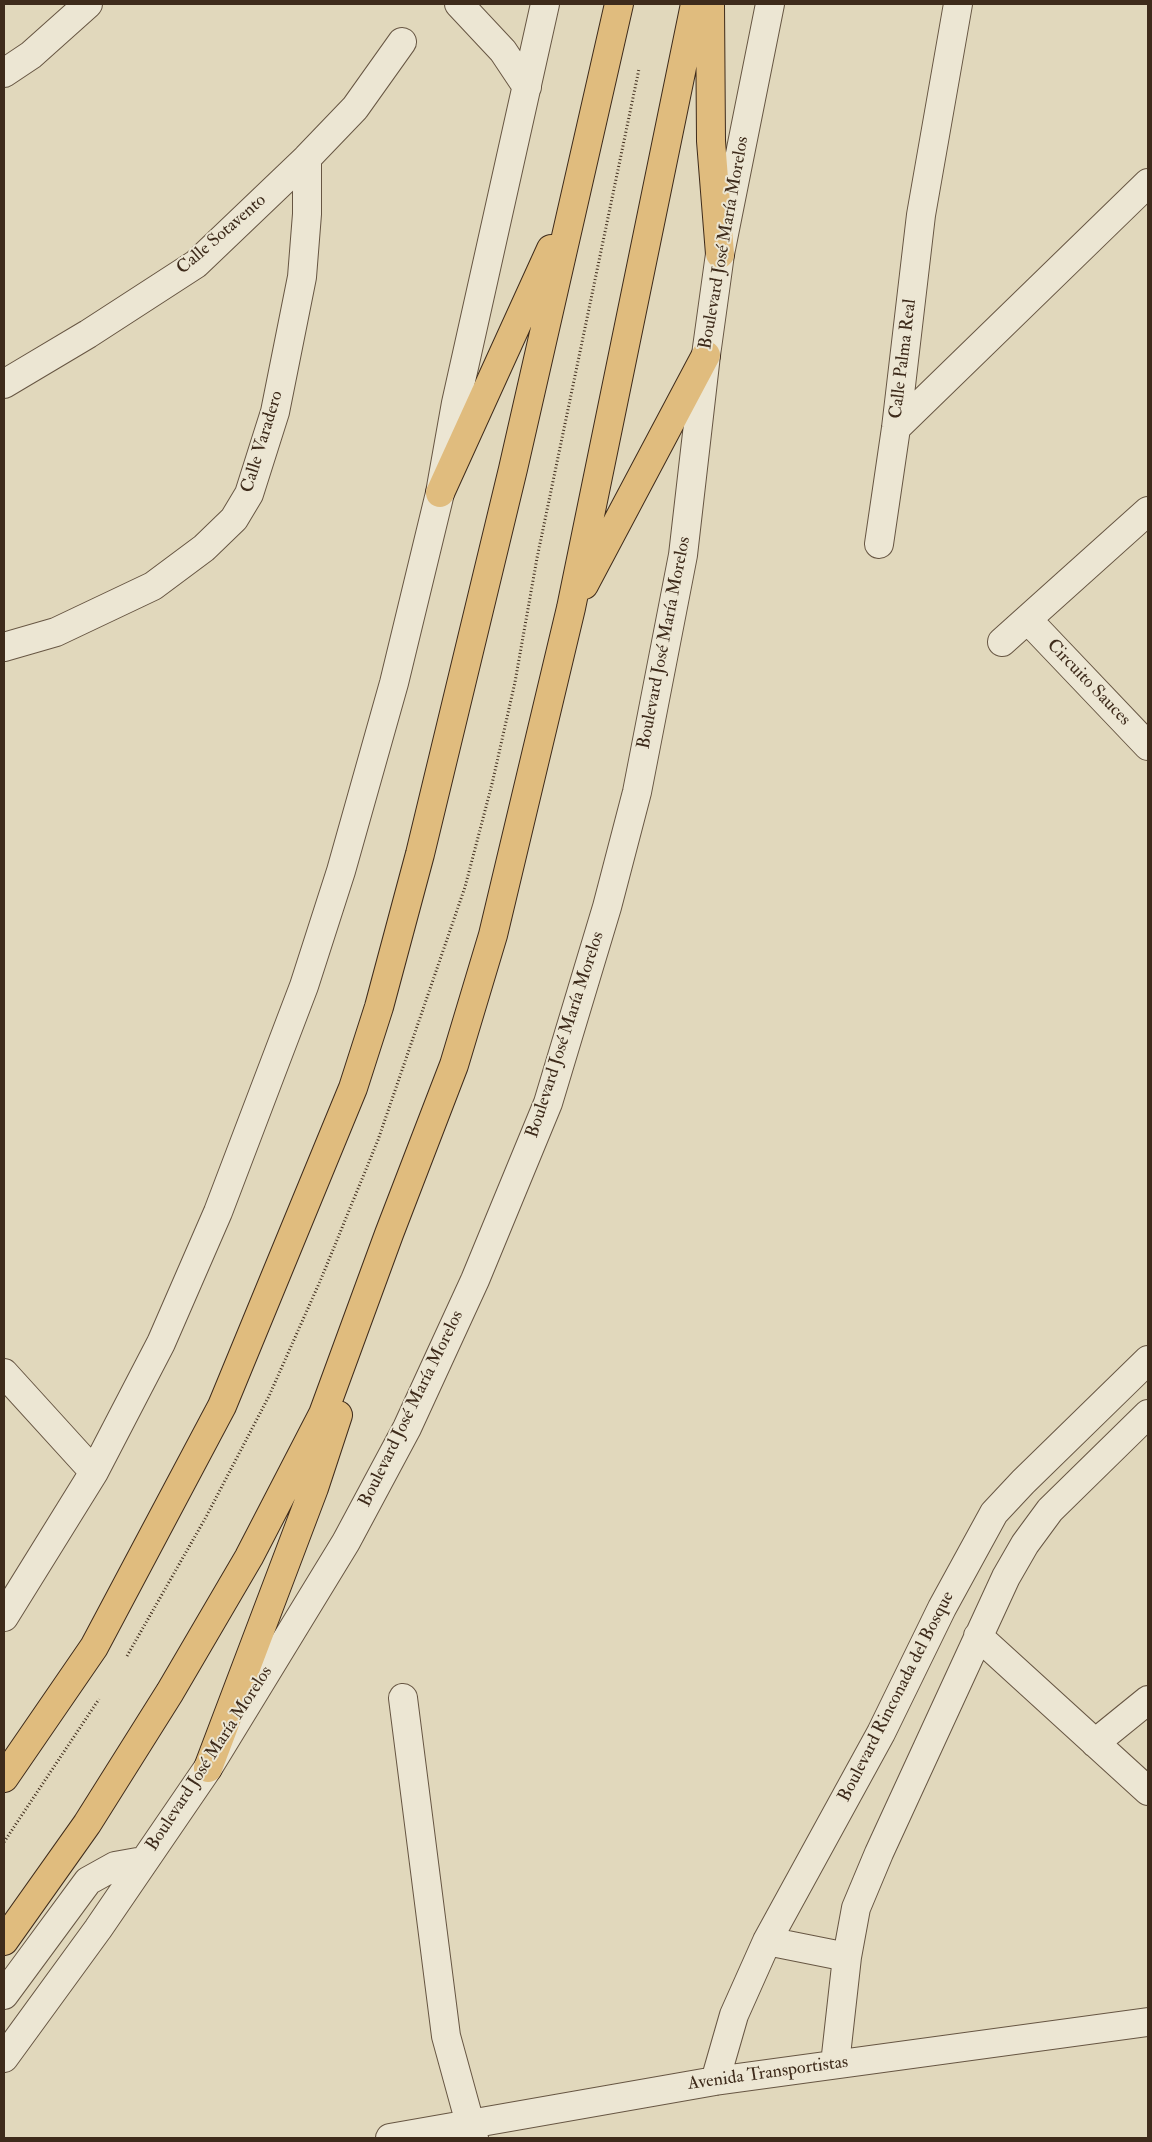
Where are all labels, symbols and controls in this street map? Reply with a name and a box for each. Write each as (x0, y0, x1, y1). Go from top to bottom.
street label: Boulevard José María Morelos (696, 135, 754, 351)
street label: Calle Sotavento (173, 190, 271, 280)
street label: Calle Palma Real (886, 298, 922, 420)
street label: Calle Varadero (237, 388, 289, 496)
street label: Boulevard José María Morelos (634, 535, 696, 751)
street label: Circuito Sauces (1041, 635, 1135, 731)
street label: Boulevard José María Morelos (522, 929, 610, 1141)
street label: Boulevard José María Morelos (355, 1307, 469, 1511)
street label: Boulevard Rinconada del Bosque (834, 1588, 960, 1806)
street label: Boulevard José María Morelos (142, 1663, 278, 1855)
street label: Avenida Transportistas (686, 2052, 850, 2096)

